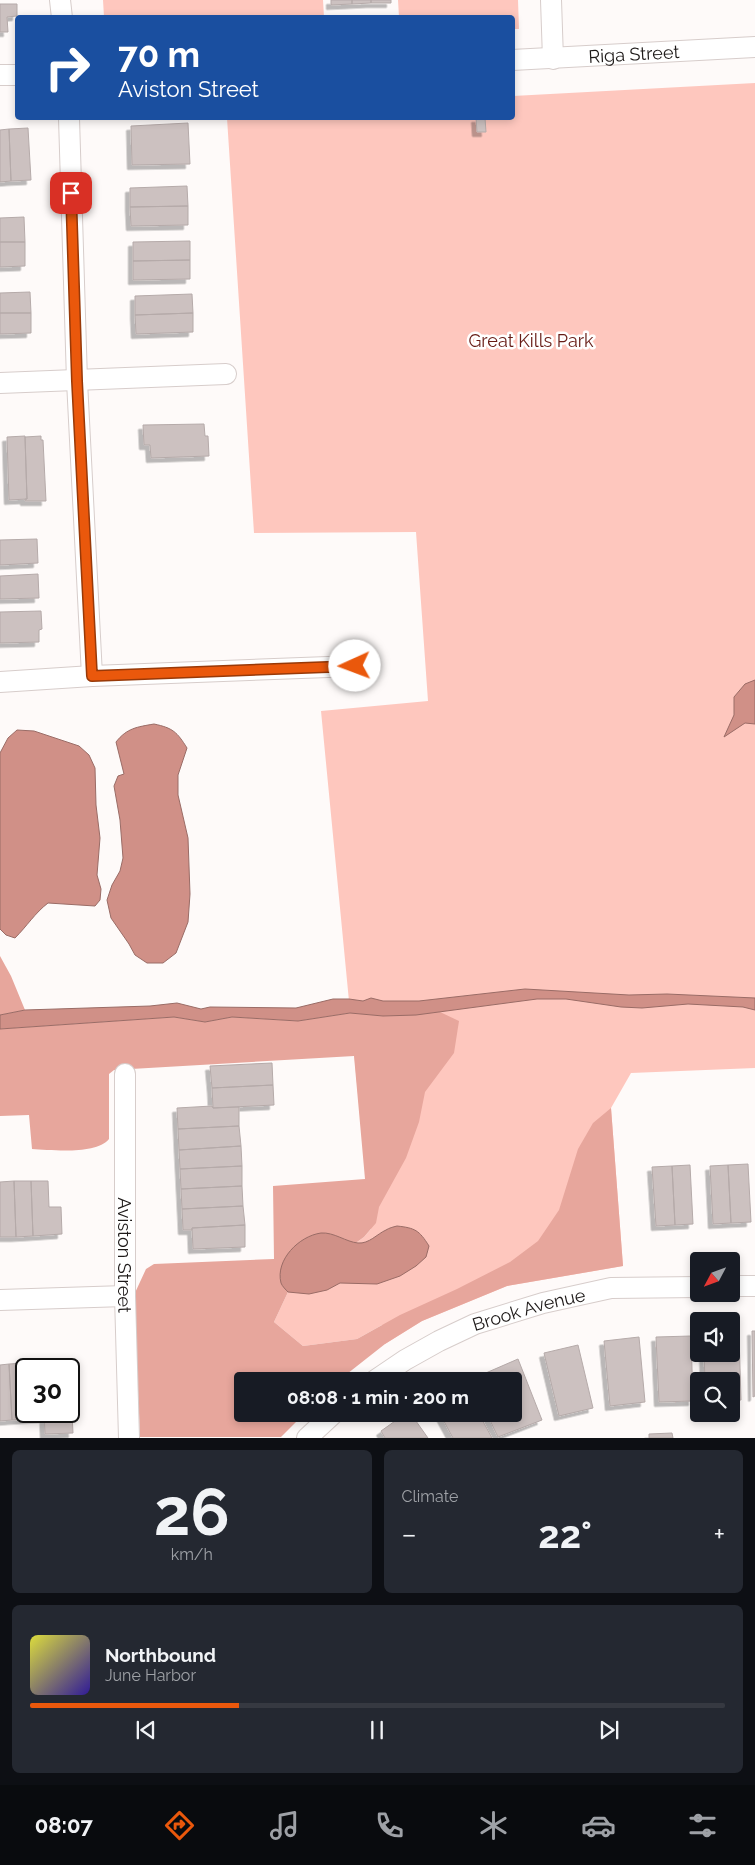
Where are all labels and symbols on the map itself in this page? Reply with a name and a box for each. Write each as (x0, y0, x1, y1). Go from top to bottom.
street label: Riga Street (588, 41, 680, 66)
pin (50, 172, 92, 214)
park label: Great Kills Park (468, 330, 594, 351)
position arrow (328, 639, 380, 691)
street label: Aviston Street (115, 1197, 136, 1313)
north arrow (690, 1252, 740, 1302)
street label: Brook Avenue (470, 1283, 587, 1335)
speed limit sign: 30 (15, 1358, 80, 1423)

